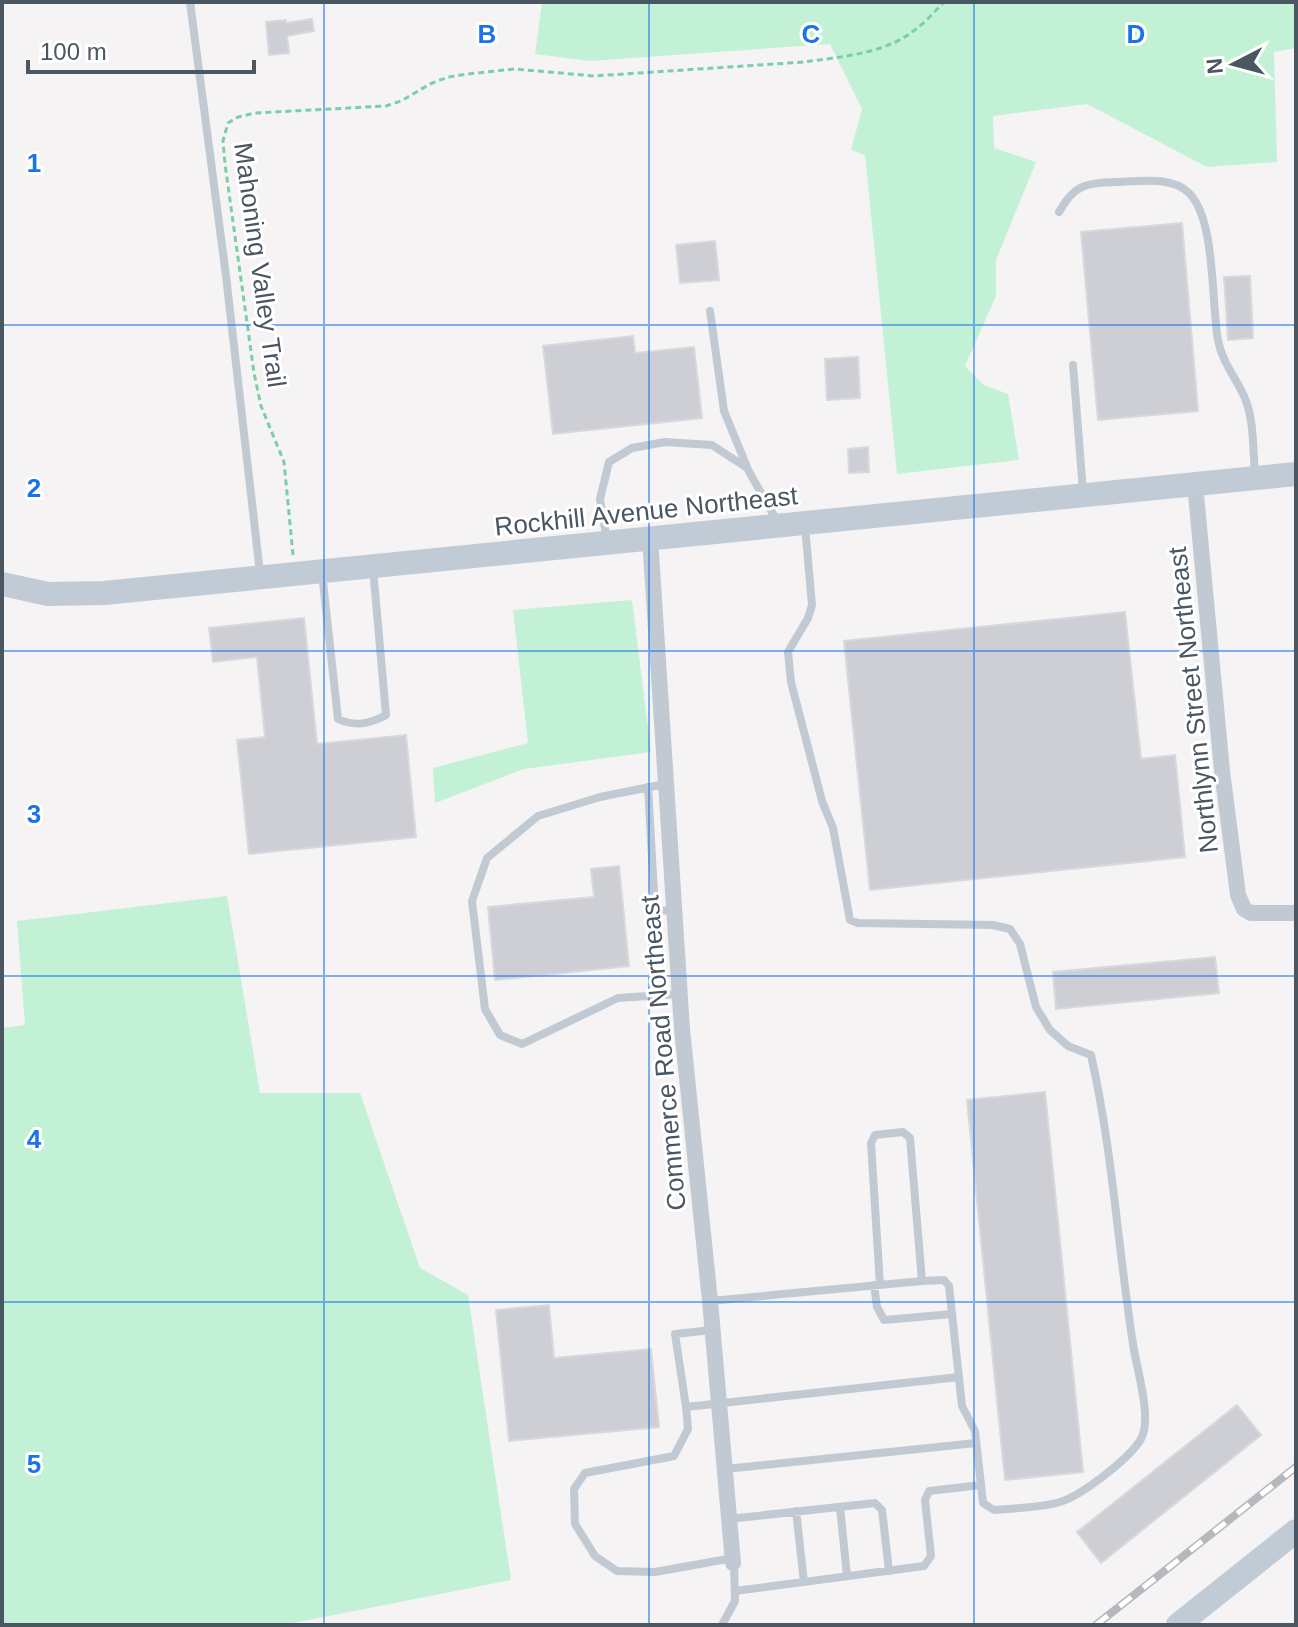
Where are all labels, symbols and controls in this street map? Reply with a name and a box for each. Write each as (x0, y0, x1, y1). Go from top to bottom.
text: B (478, 19, 496, 49)
text: C (802, 19, 821, 49)
text: D (1127, 19, 1145, 49)
scale bar (28, 24, 254, 74)
north arrow (1194, 24, 1274, 104)
text: 100 m (40, 38, 107, 65)
text: N (1201, 57, 1228, 75)
street label: Mahoning Valley Trail (228, 141, 292, 389)
text: 1 (27, 148, 41, 178)
text: 2 (27, 473, 41, 503)
street label: Rockhill Avenue Northeast (493, 480, 800, 542)
street label: Northlynn Street Northeast (1162, 545, 1224, 855)
text: 3 (27, 799, 41, 829)
street label: Commerce Road Northeast (634, 893, 692, 1212)
text: 4 (27, 1124, 42, 1154)
text: 5 (27, 1449, 41, 1479)

